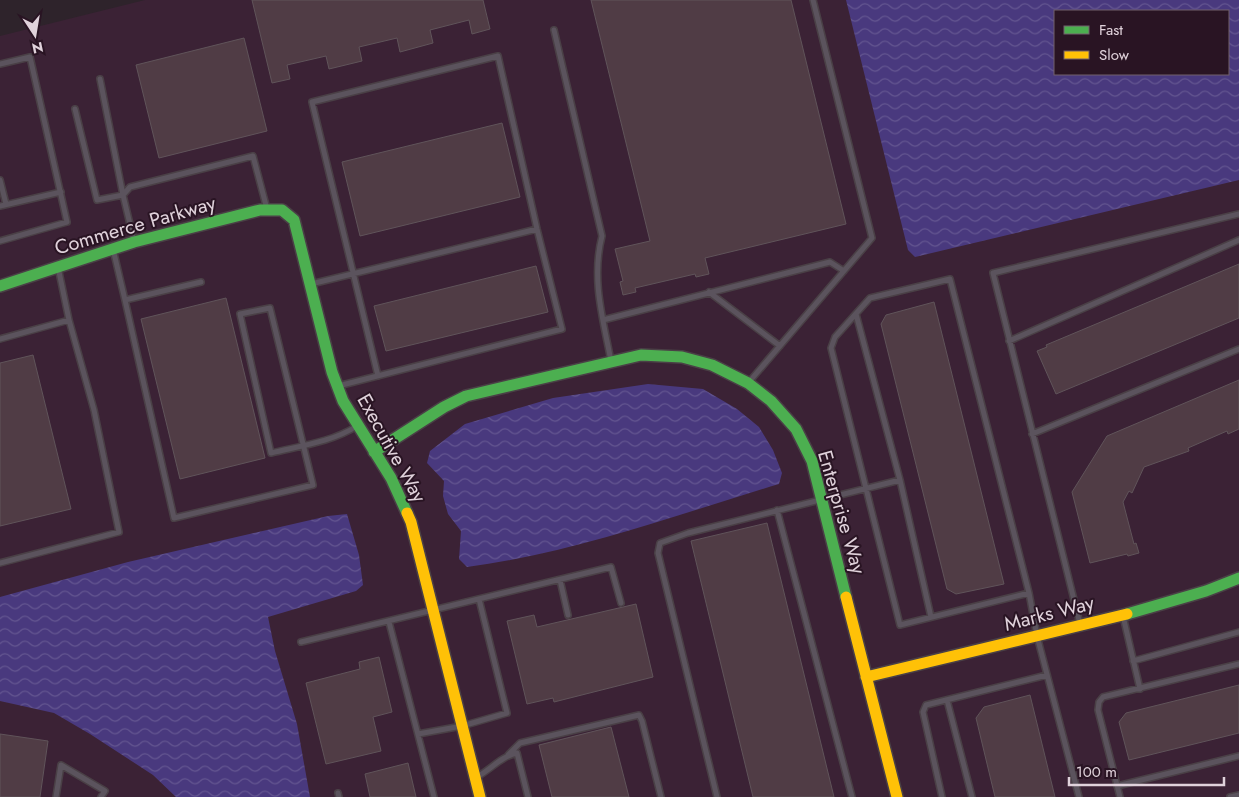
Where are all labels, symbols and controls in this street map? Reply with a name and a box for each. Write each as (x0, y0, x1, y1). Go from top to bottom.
north arrow (10, 10, 60, 60)
legend (1054, 10, 1229, 75)
text: Fast (1099, 19, 1123, 41)
text: N (30, 37, 45, 59)
text: Slow (1099, 44, 1130, 66)
street label: Commerce Parkway (51, 189, 219, 262)
street label: Executive Way (350, 389, 434, 508)
street label: Enterprise Way (810, 447, 873, 578)
street label: Marks Way (1001, 588, 1097, 639)
scale bar (1069, 754, 1224, 786)
text: 100 m (1076, 761, 1117, 783)

